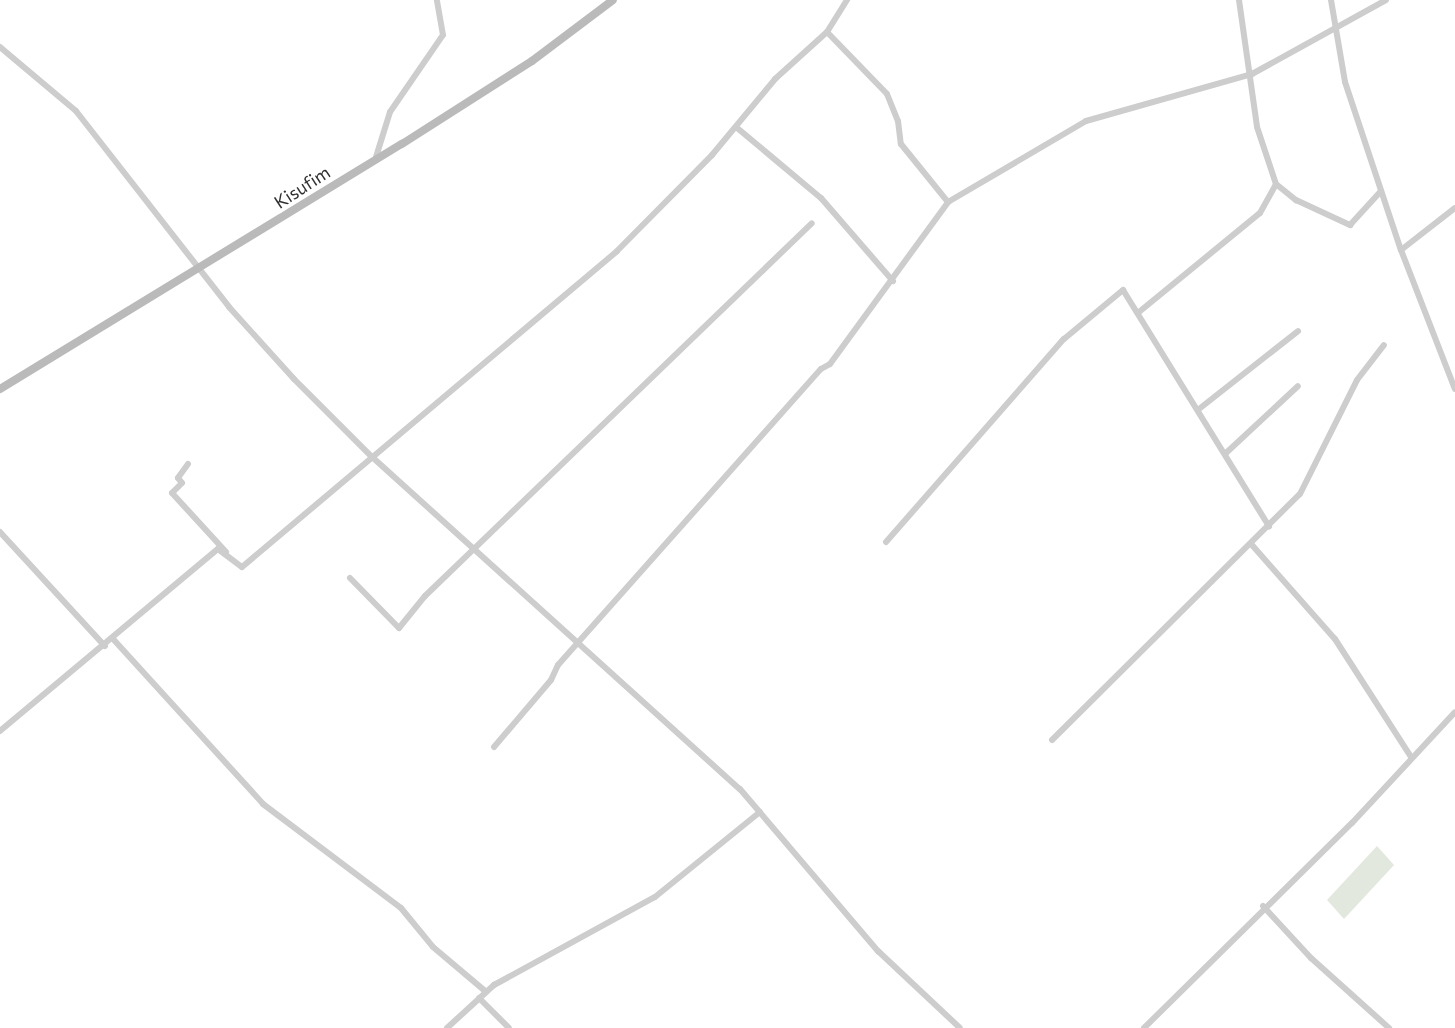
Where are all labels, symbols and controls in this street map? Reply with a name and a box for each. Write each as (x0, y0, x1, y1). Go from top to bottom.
street label: Kisufim (270, 161, 334, 213)

